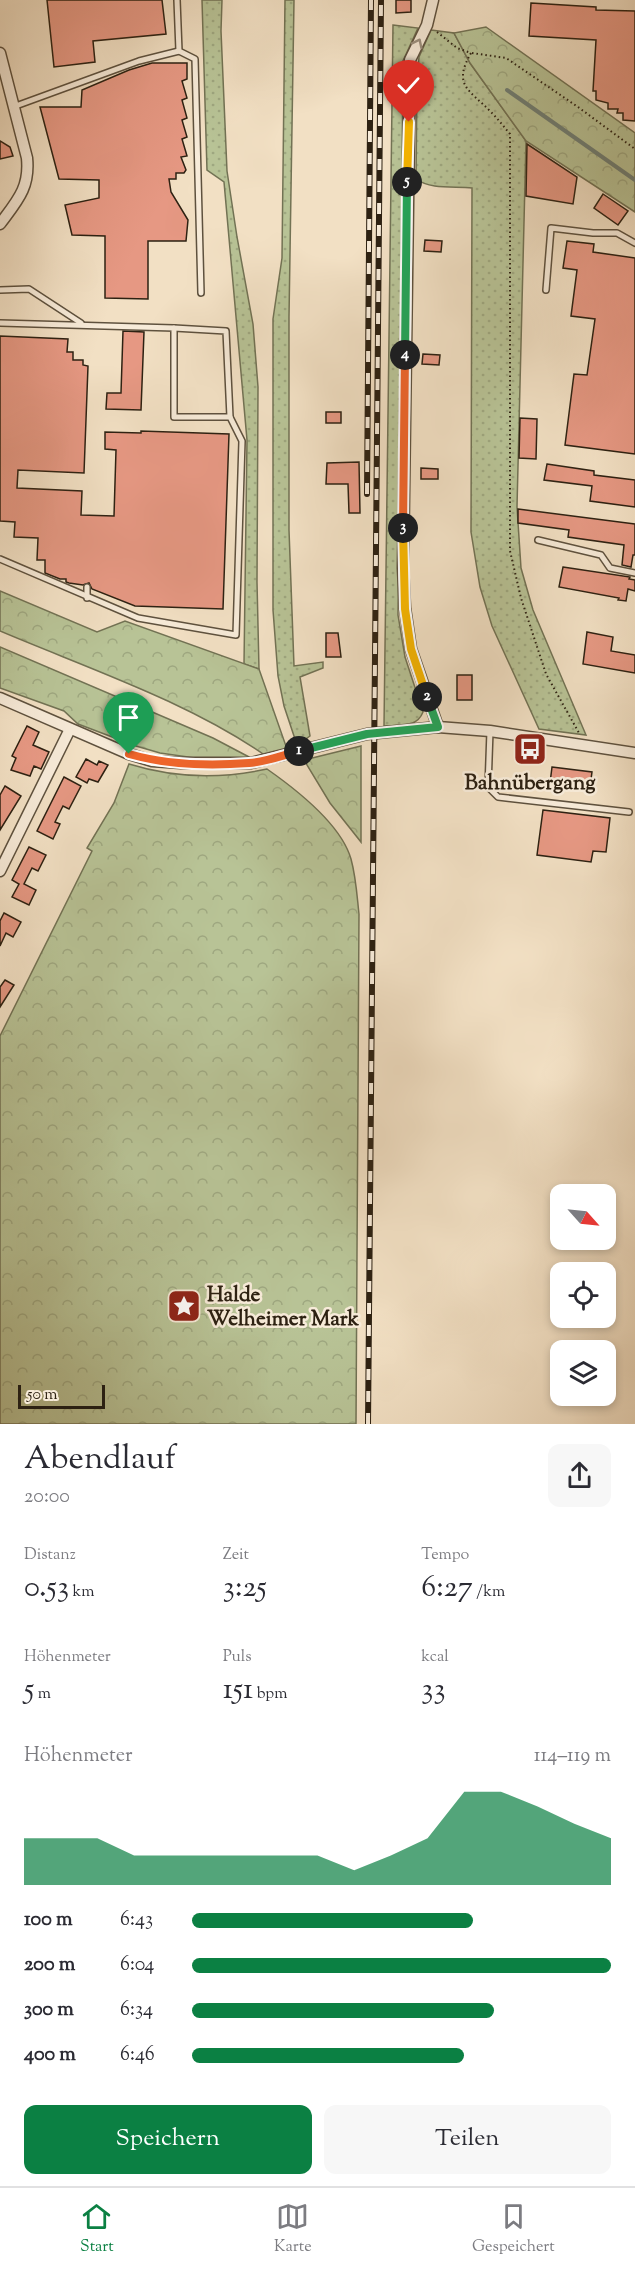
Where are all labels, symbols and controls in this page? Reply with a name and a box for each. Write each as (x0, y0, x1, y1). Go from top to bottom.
one-way arrow (411, 38, 423, 49)
pin (383, 60, 434, 122)
icon: check (392, 69, 425, 102)
pin: 5 (392, 167, 422, 197)
text: 5 (404, 170, 410, 193)
pin: 4 (390, 340, 420, 370)
text: 4 (401, 343, 409, 366)
pin: 3 (388, 513, 418, 543)
text: 3 (400, 516, 406, 539)
pin: 2 (412, 682, 442, 712)
text: 2 (423, 685, 431, 708)
pin (103, 692, 154, 754)
icon: arrive (112, 701, 145, 734)
bus stop icon: Bahnübergang (512, 731, 548, 767)
pin: 1 (284, 736, 314, 766)
text: 1 (296, 739, 302, 762)
place label: Bahnübergang (465, 769, 596, 799)
north arrow (550, 1184, 616, 1250)
map controls (550, 1184, 616, 1406)
button: locate (550, 1262, 616, 1328)
place label: Halde Welheimer Mark (207, 1281, 359, 1335)
place icon: Halde Welheimer Mark (166, 1288, 202, 1324)
button: layers (550, 1340, 616, 1406)
scale bar (18, 1382, 105, 1410)
text: 50 m (27, 1384, 58, 1407)
text: Abendlauf (24, 1436, 176, 1484)
button: share (548, 1444, 611, 1507)
text: 20:00 (24, 1483, 70, 1512)
text: Distanz (24, 1544, 76, 1567)
text: Zeit (223, 1544, 249, 1567)
text: Tempo (421, 1544, 469, 1567)
text: 0.53 (24, 1567, 69, 1610)
text: 3:25 (223, 1567, 267, 1610)
text: 6:27 (421, 1567, 473, 1610)
text: km (69, 1581, 94, 1604)
text: /km (473, 1581, 505, 1604)
text: Höhenmeter (24, 1646, 111, 1669)
text: Puls (223, 1646, 251, 1669)
text: kcal (421, 1646, 449, 1669)
text: 5 (24, 1669, 34, 1712)
text: 151 (223, 1669, 253, 1712)
text: 33 (421, 1669, 446, 1712)
text: m (34, 1683, 51, 1706)
text: bpm (253, 1683, 287, 1706)
text: Höhenmeter (24, 1742, 133, 1771)
text: 114–119 m (534, 1742, 611, 1771)
text: 100 m (24, 1906, 73, 1935)
text: 6:43 (120, 1906, 153, 1935)
text: 200 m (24, 1951, 75, 1980)
text: 6:04 (120, 1951, 154, 1980)
text: 300 m (24, 1996, 74, 2025)
text: 6:34 (120, 1996, 153, 2025)
text: 400 m (24, 2041, 76, 2070)
text: 6:46 (120, 2041, 155, 2070)
button: Speichern (24, 2105, 312, 2174)
button: Teilen (324, 2105, 611, 2174)
tab: Start (80, 2200, 114, 2259)
tab: Karte (274, 2200, 312, 2259)
tab: Gespeichert (472, 2200, 555, 2259)

